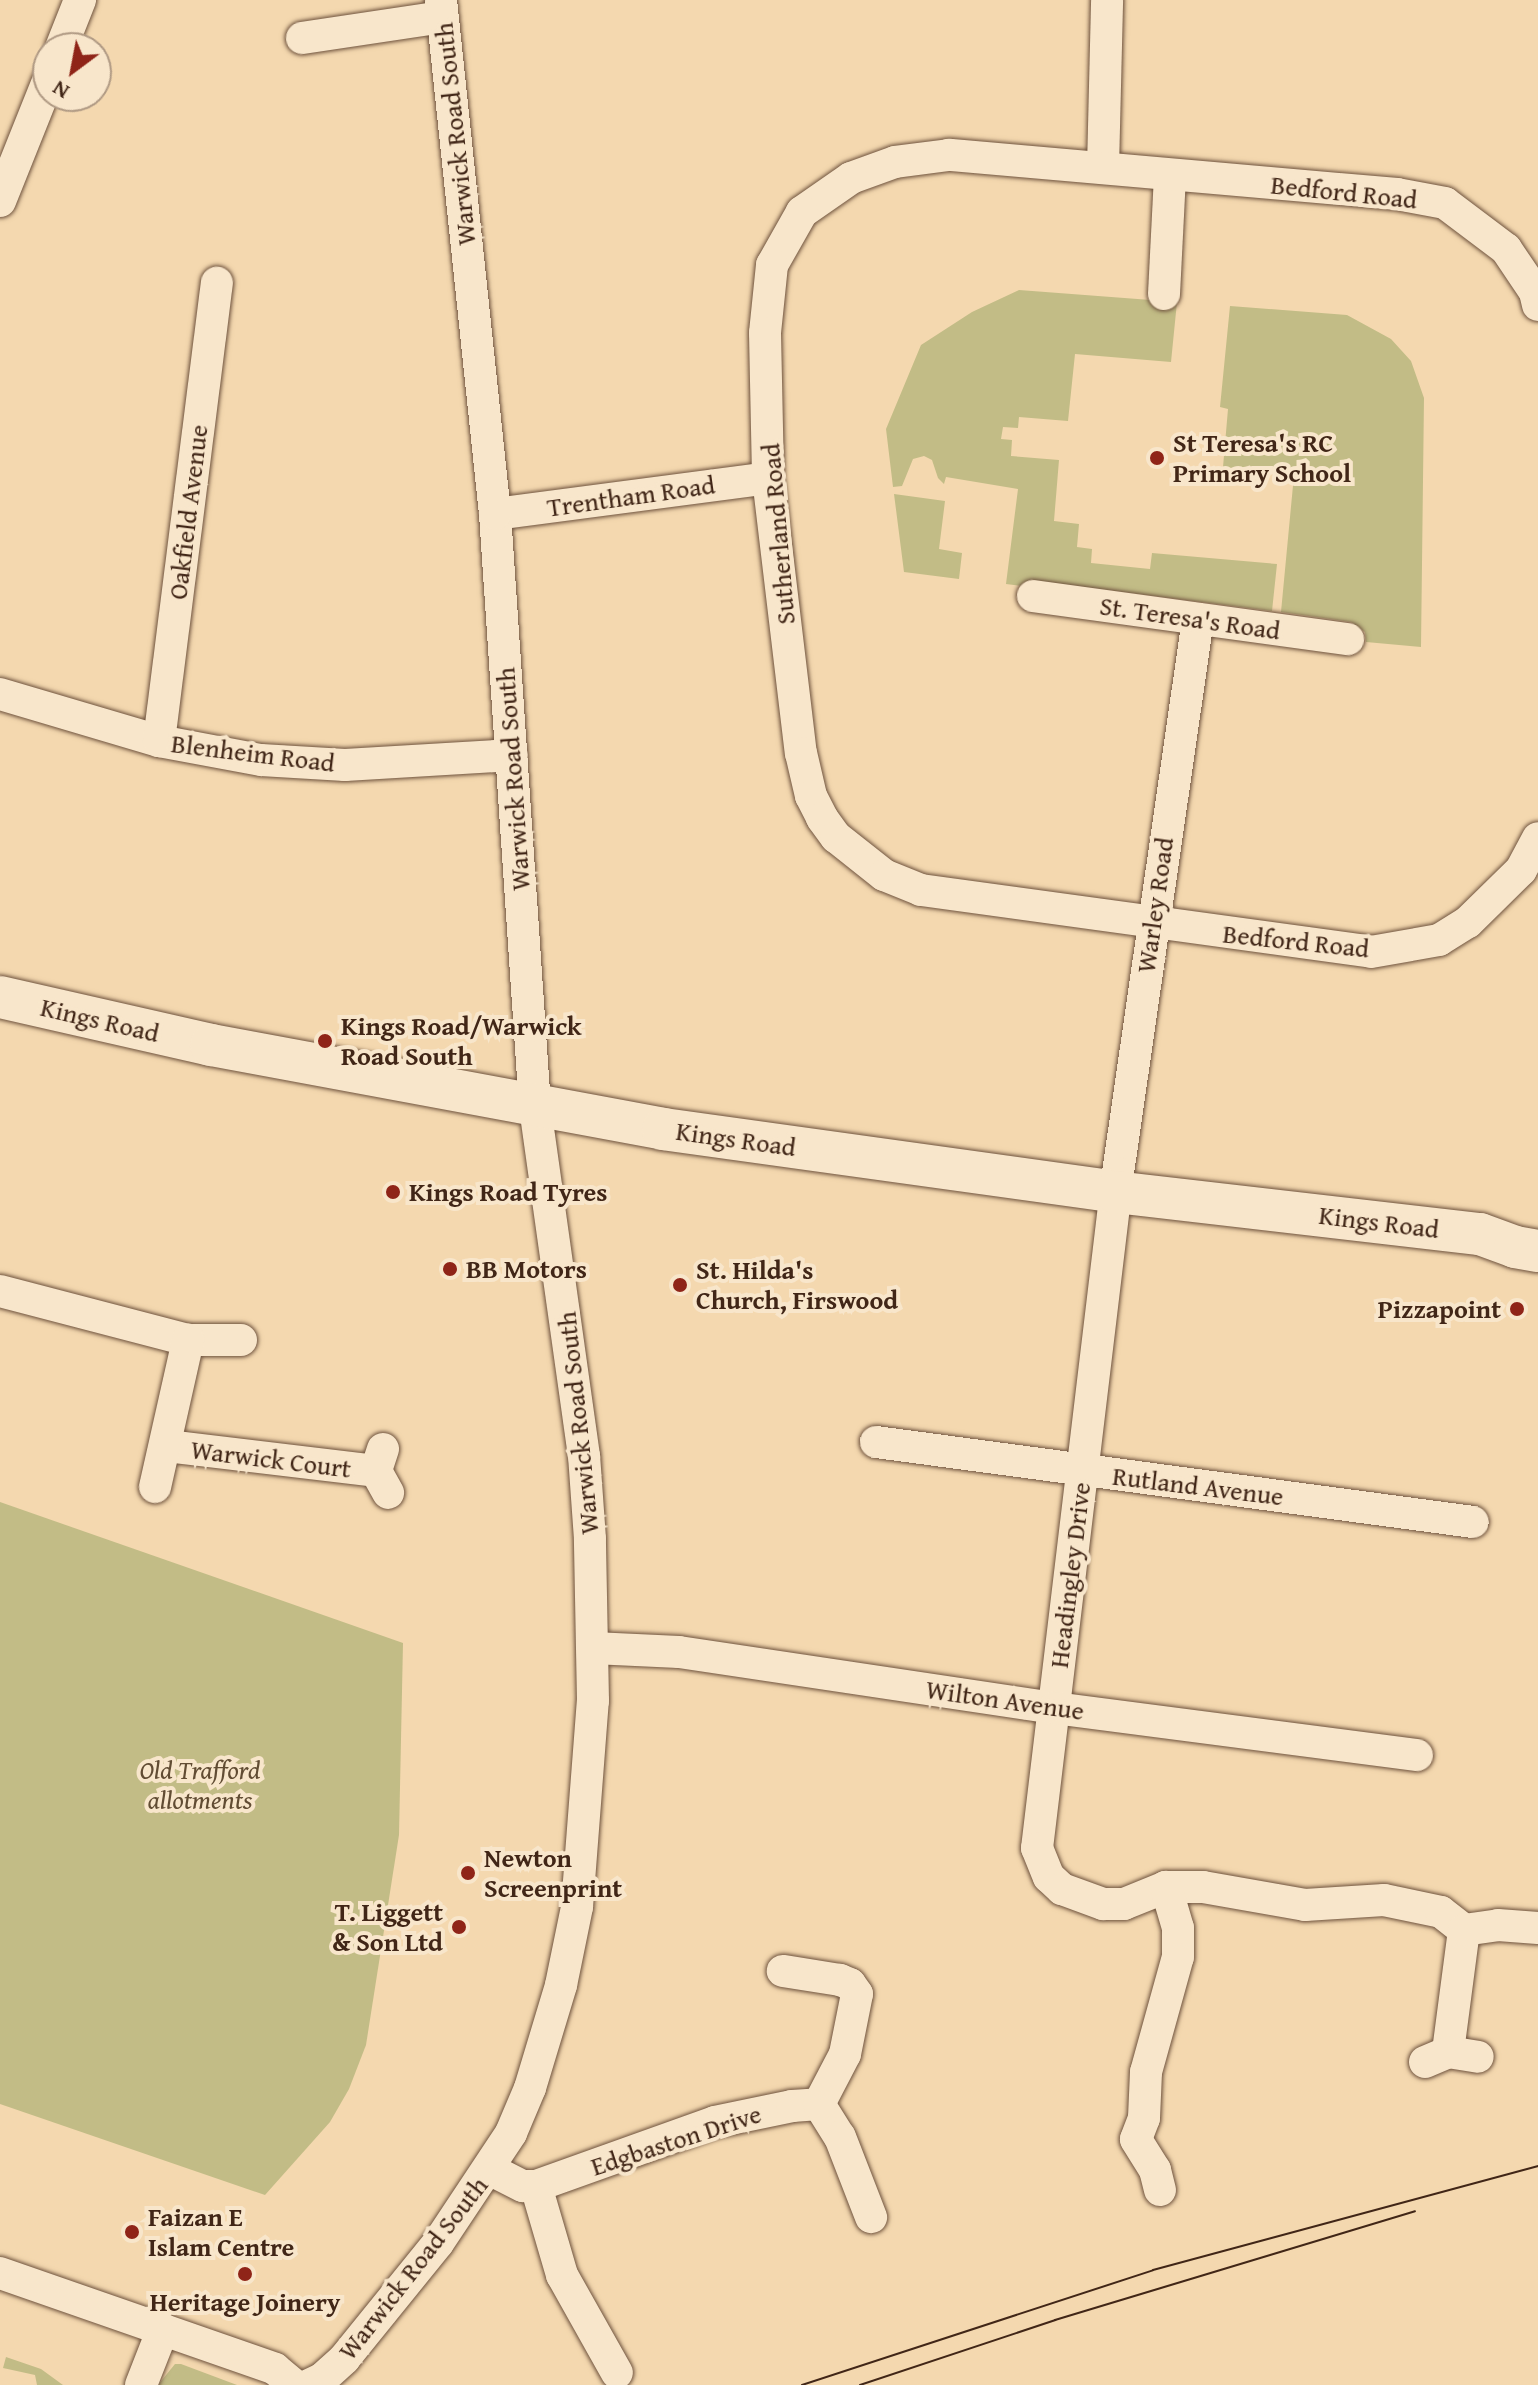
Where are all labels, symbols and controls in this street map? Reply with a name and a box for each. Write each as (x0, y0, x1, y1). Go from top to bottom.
street label: Warwick Road South (428, 21, 482, 247)
north arrow (32, 32, 112, 112)
text: N (46, 73, 75, 108)
street label: Bedford Road (1269, 169, 1419, 215)
street label: Oakfield Avenue (162, 423, 214, 601)
place label: St Teresa's RC Primary School (1173, 427, 1351, 488)
street label: Sutherland Road (755, 442, 801, 626)
marker: St Teresa's RC Primary School (1148, 449, 1166, 467)
street label: Trentham Road (545, 469, 717, 523)
street label: St. Teresa's Road (1098, 590, 1282, 646)
street label: Warwick Road South (490, 666, 536, 892)
street label: Blenheim Road (170, 728, 336, 778)
street label: Warley Road (1130, 835, 1180, 975)
street label: Bedford Road (1221, 918, 1371, 964)
street label: Kings Road (38, 991, 162, 1049)
place label: Kings Road/Warwick Road South (341, 1010, 582, 1072)
marker: Kings Road/Warwick Road South (316, 1032, 334, 1050)
street label: Kings Road (674, 1115, 798, 1163)
place label: Kings Road Tyres (409, 1176, 608, 1208)
marker: Kings Road Tyres (384, 1183, 402, 1201)
street label: Kings Road (1317, 1199, 1441, 1245)
place label: BB Motors (466, 1253, 587, 1285)
place label: St. Hilda's Church, Firswood (696, 1254, 898, 1316)
marker: BB Motors (441, 1260, 459, 1278)
marker: St. Hilda's Church, Firswood (671, 1276, 689, 1294)
place label: Pizzapoint (1378, 1293, 1501, 1325)
marker: Pizzapoint (1508, 1300, 1526, 1318)
street label: Warwick Road South (551, 1310, 605, 1536)
street label: Warwick Court (189, 1434, 353, 1484)
street label: Rutland Avenue (1111, 1460, 1285, 1512)
street label: Headingley Drive (1043, 1480, 1097, 1670)
street label: Wilton Avenue (924, 1673, 1086, 1727)
park label: Old Trafford allotments (139, 1754, 261, 1816)
place label: Newton Screenprint (484, 1842, 622, 1904)
marker: Newton Screenprint (459, 1864, 477, 1882)
place label: T. Liggett & Son Ltd (332, 1896, 443, 1958)
marker: T. Liggett & Son Ltd (450, 1918, 468, 1936)
street label: Edgbaston Drive (587, 2098, 765, 2182)
street label: Warwick Road South (332, 2170, 494, 2366)
place label: Faizan E Islam Centre (148, 2201, 294, 2262)
marker: Faizan E Islam Centre (123, 2223, 141, 2241)
marker: Heritage Joinery (236, 2265, 254, 2283)
place label: Heritage Joinery (150, 2286, 340, 2318)

